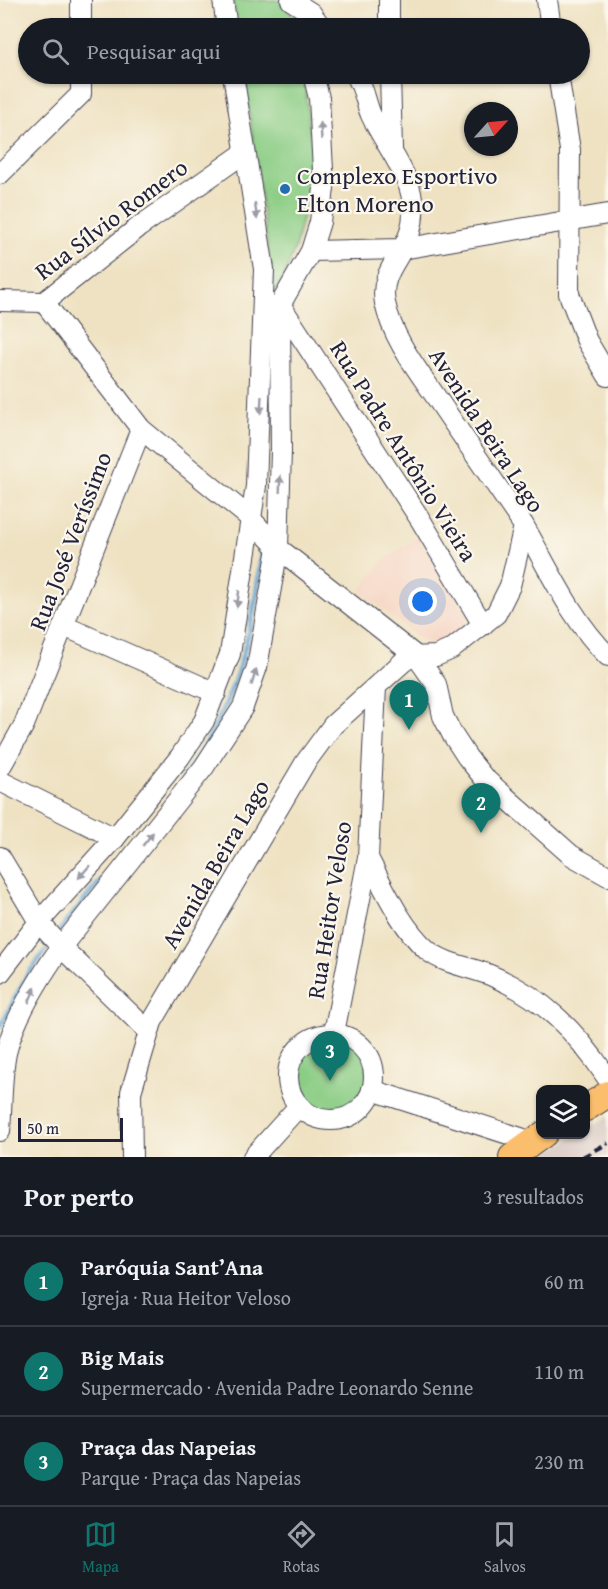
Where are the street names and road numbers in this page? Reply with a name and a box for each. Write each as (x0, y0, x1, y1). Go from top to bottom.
street label: Rua Sílvio Romero (27, 150, 195, 288)
street label: Rua Padre Antônio Vieira (322, 334, 487, 569)
street label: Avenida Beira Lago (420, 340, 554, 520)
street label: Rua José Veríssimo (20, 446, 120, 636)
street label: Avenida Beira Lago (152, 773, 278, 955)
street label: Rua Heitor Veloso (298, 819, 360, 1001)

